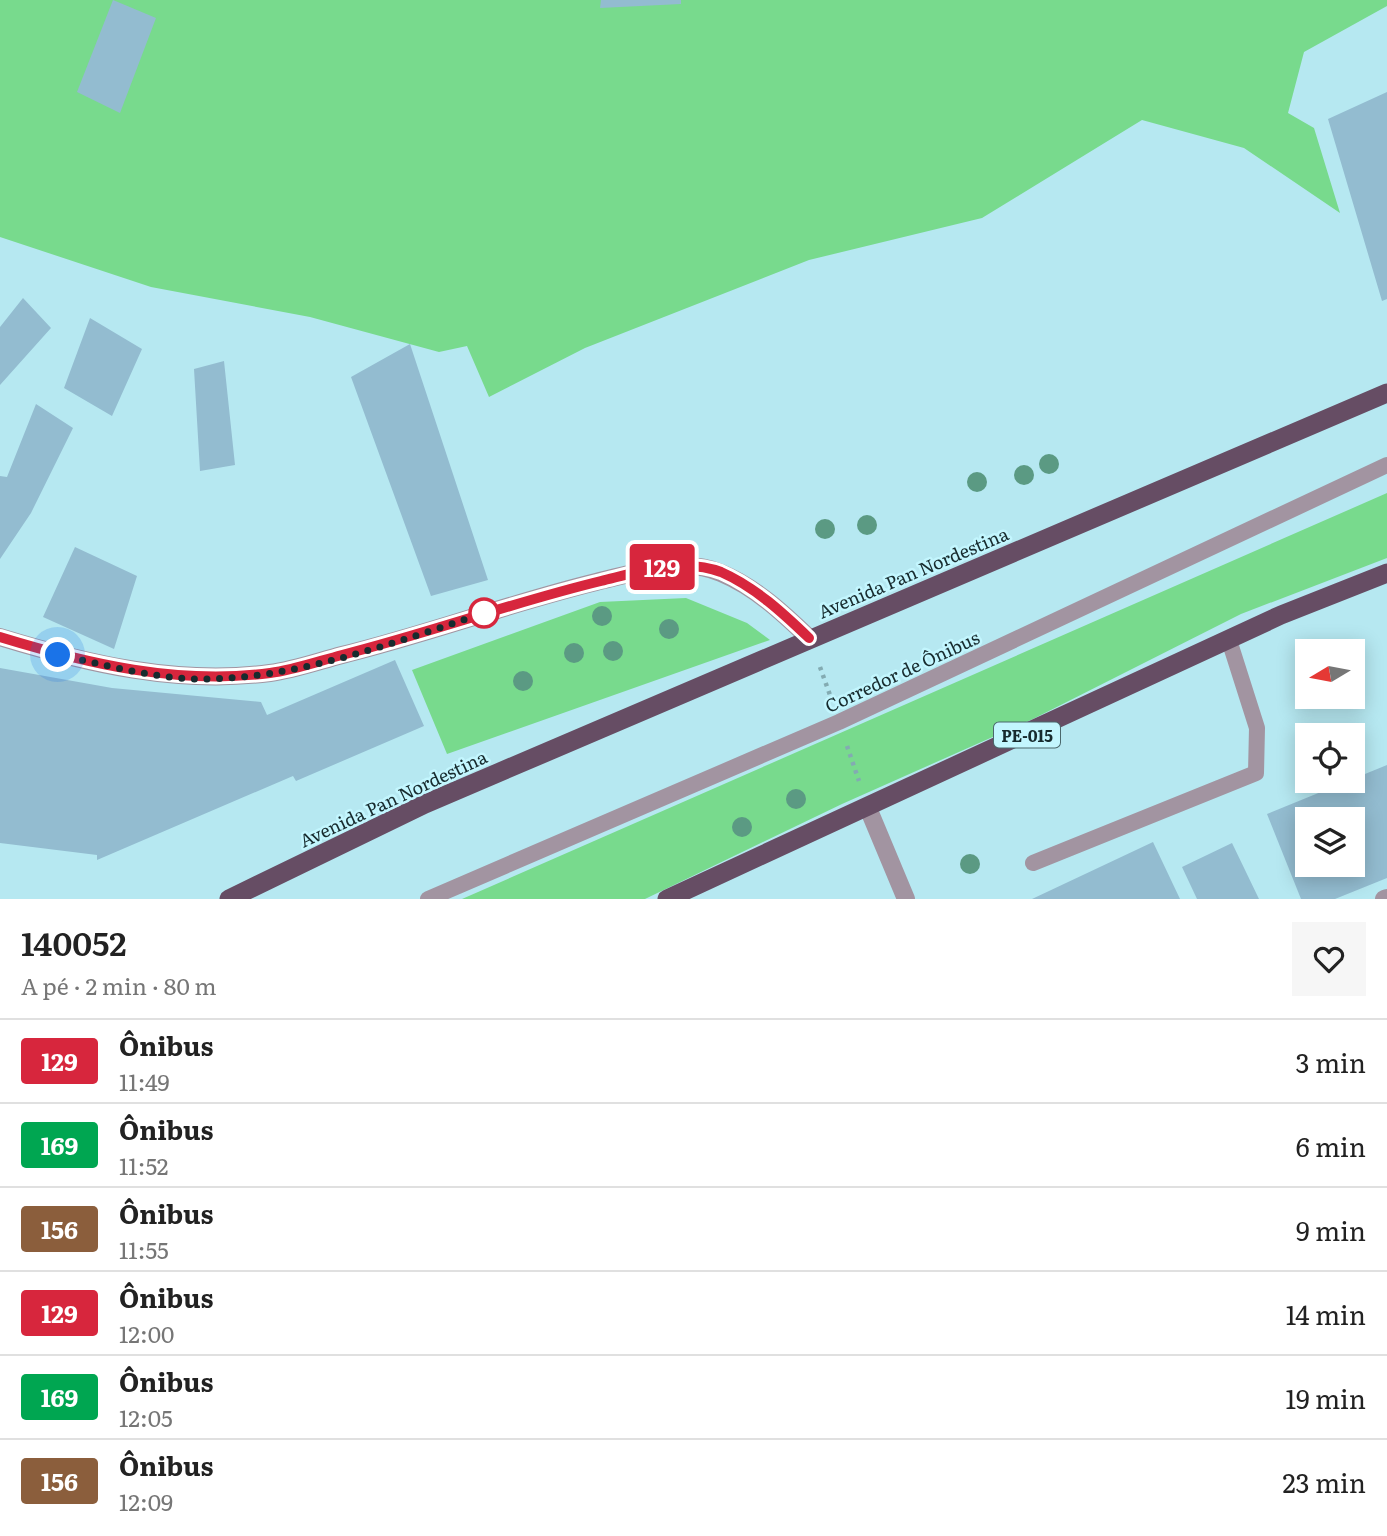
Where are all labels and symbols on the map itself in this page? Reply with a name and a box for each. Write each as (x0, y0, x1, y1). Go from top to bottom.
street label: Avenida Pan Nordestina (814, 519, 1013, 624)
line badge: 129 (622, 544, 702, 590)
unlabelled marker (469, 598, 499, 628)
street label: Corredor de Ônibus (820, 623, 984, 719)
your location (40, 637, 75, 672)
north arrow (1295, 639, 1365, 709)
road number: PE-015 (994, 722, 1060, 748)
street label: Avenida Pan Nordestina (295, 742, 492, 853)

